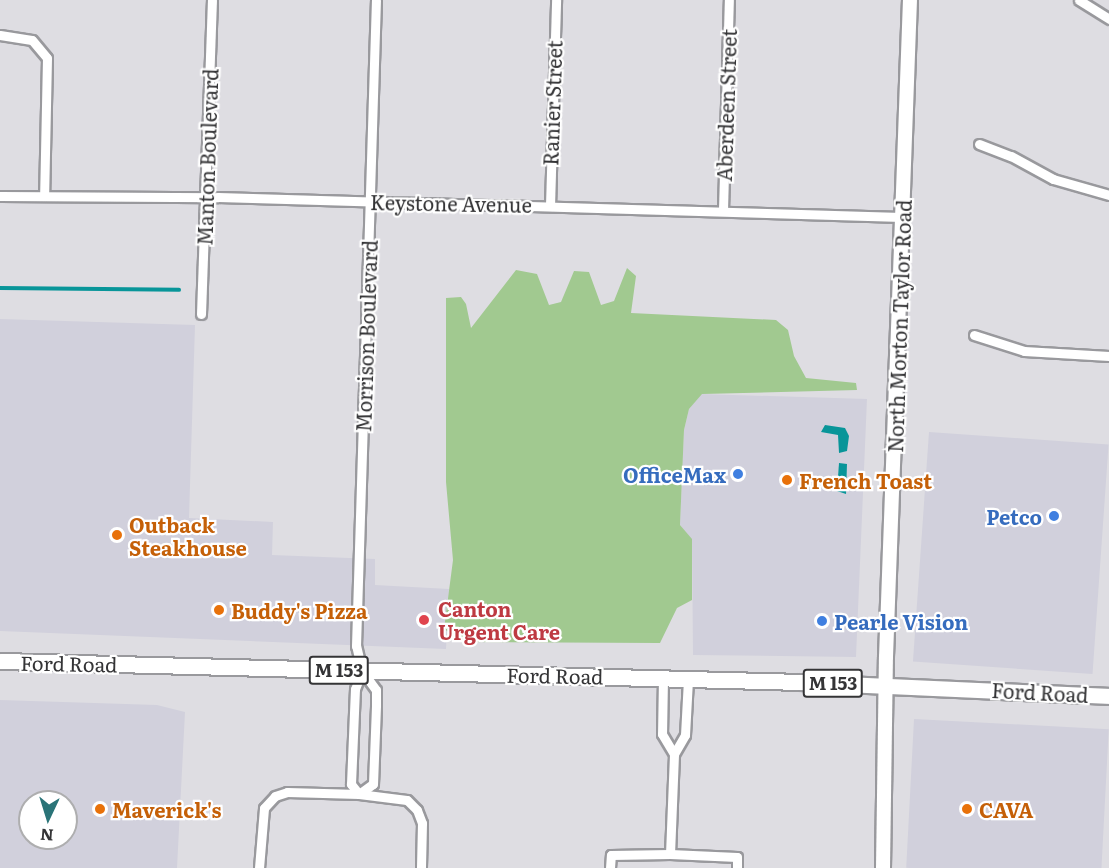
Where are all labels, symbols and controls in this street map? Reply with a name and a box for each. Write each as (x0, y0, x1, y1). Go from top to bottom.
street label: Aberdeen Street (711, 28, 741, 182)
street label: Ranier Street (538, 40, 566, 166)
street label: Manton Boulevard (192, 68, 222, 246)
street label: Keystone Avenue (370, 190, 532, 216)
street label: North Morton Taylor Road (883, 199, 915, 453)
street label: Morrison Boulevard (351, 240, 381, 432)
place label: OfficeMax (623, 462, 726, 486)
marker: OfficeMax (731, 467, 745, 481)
place label: French Toast (799, 468, 932, 492)
marker: French Toast (780, 473, 794, 487)
place label: Petco (986, 504, 1042, 528)
marker: Petco (1047, 509, 1061, 523)
place label: Outback Steakhouse (129, 512, 247, 559)
marker: Outback Steakhouse (110, 528, 124, 542)
place label: Canton Urgent Care (438, 596, 560, 643)
place label: Buddy's Pizza (231, 598, 368, 622)
marker: Buddy's Pizza (212, 603, 226, 617)
place label: Pearle Vision (834, 609, 968, 633)
marker: Canton Urgent Care (415, 611, 433, 629)
marker: Pearle Vision (815, 614, 829, 628)
street label: Ford Road (20, 650, 118, 676)
road number: M 153 (308, 655, 370, 685)
street label: Ford Road (506, 662, 604, 688)
road number: M 153 (802, 668, 864, 698)
street label: Ford Road (991, 677, 1089, 707)
north arrow (18, 790, 78, 850)
place label: Maverick's (112, 797, 222, 821)
place label: CAVA (979, 797, 1033, 821)
marker: Maverick's (93, 802, 107, 816)
marker: CAVA (960, 802, 974, 816)
text: N (39, 824, 54, 848)

